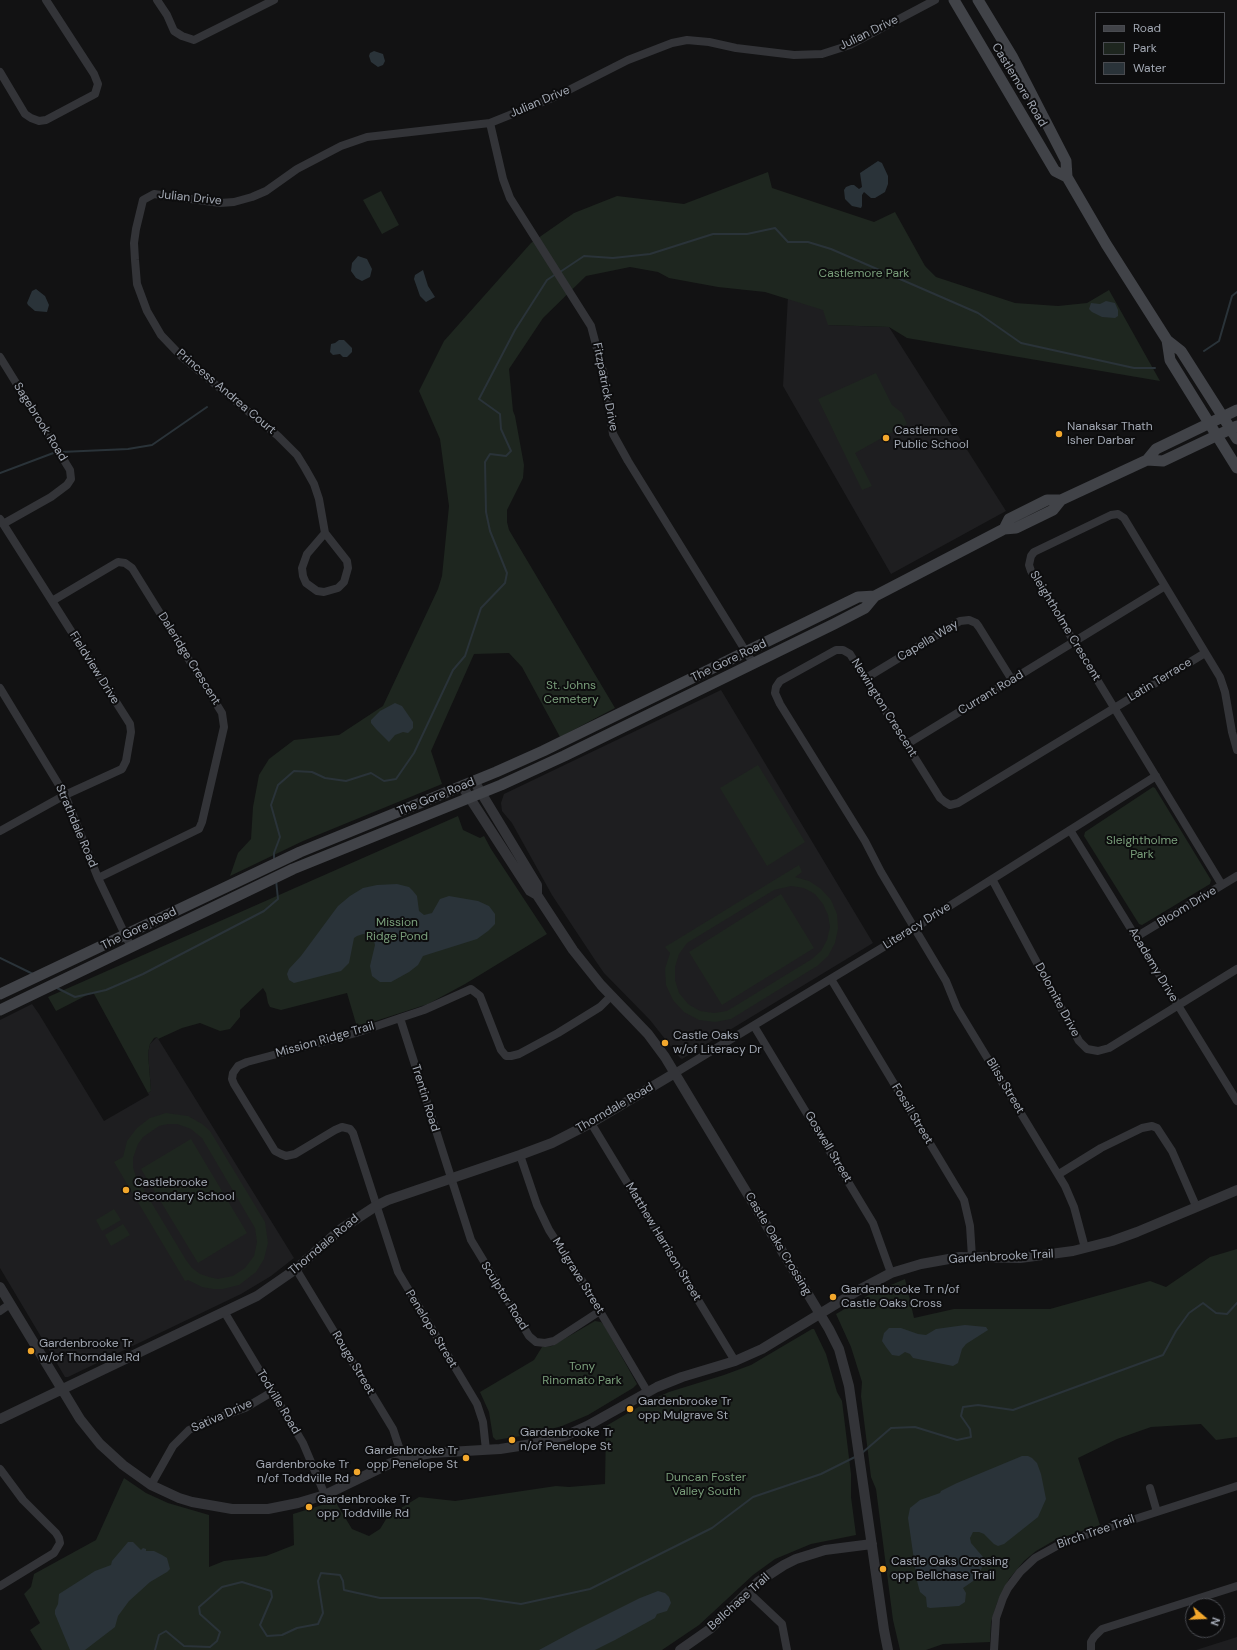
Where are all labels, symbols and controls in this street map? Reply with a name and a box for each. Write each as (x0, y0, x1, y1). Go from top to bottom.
legend (1095, 12, 1225, 84)
street label: Julian Drive (837, 13, 901, 53)
text: Road (1133, 20, 1161, 36)
text: Park (1133, 40, 1157, 56)
street label: Castlemore Road (988, 41, 1050, 129)
text: Water (1133, 60, 1166, 76)
street label: Julian Drive (508, 83, 572, 121)
street label: Julian Drive (158, 188, 222, 208)
park label: Castlemore Park (819, 267, 909, 281)
street label: Fitzpatrick Drive (589, 341, 621, 433)
street label: Princess Andrea Court (174, 346, 278, 438)
street label: Sagebrook Road (10, 380, 70, 464)
place label: Nanaksar Thath Isher Darbar (1067, 420, 1153, 448)
place label: Castlemore Public School (894, 424, 969, 452)
marker: Nanaksar Thath Isher Darbar (1054, 429, 1064, 439)
marker: Castlemore Public School (881, 433, 891, 443)
street label: Sleightholme Crescent (1026, 568, 1104, 684)
street label: Daleridge Crescent (155, 610, 223, 708)
street label: Capella Way (895, 617, 961, 665)
street label: Fieldview Drive (66, 629, 122, 707)
street label: The Gore Road (689, 637, 769, 685)
street label: Latin Terrace (1125, 655, 1195, 705)
street label: Newington Crescent (848, 656, 920, 760)
street label: Currant Road (956, 668, 1026, 718)
park label: St. Johns Cemetery (543, 679, 599, 707)
street label: The Gore Road (395, 775, 477, 819)
street label: Strathdale Road (52, 782, 100, 870)
park label: Sleightholme Park (1106, 834, 1178, 862)
street label: Bloom Drive (1155, 884, 1219, 930)
street label: Literacy Drive (881, 900, 953, 952)
street label: The Gore Road (99, 905, 179, 953)
park label: Mission Ridge Pond (366, 916, 428, 944)
street label: Academy Drive (1125, 925, 1181, 1005)
street label: Dolomite Drive (1031, 961, 1083, 1039)
street label: Mission Ridge Trail (274, 1019, 376, 1061)
place label: Castle Oaks w/of Literacy Dr (673, 1029, 762, 1057)
marker: Castle Oaks w/of Literacy Dr (660, 1038, 670, 1048)
street label: Bliss Street (983, 1056, 1027, 1116)
street label: Trentin Road (408, 1063, 442, 1133)
street label: Thorndale Road (574, 1080, 656, 1136)
street label: Fossil Street (888, 1081, 936, 1147)
street label: Goswell Street (801, 1109, 855, 1185)
place label: Castlebrooke Secondary School (134, 1176, 235, 1204)
street label: Matthew Harrison Street (622, 1180, 704, 1304)
marker: Castlebrooke Secondary School (121, 1185, 131, 1195)
street label: Castle Oaks Crossing (742, 1190, 814, 1298)
street label: Thorndale Road (286, 1212, 362, 1278)
street label: Mulgrave Street (549, 1235, 607, 1317)
street label: Gardenbrooke Trail (948, 1247, 1054, 1267)
street label: Sculptor Road (477, 1259, 531, 1333)
place label: Gardenbrooke Tr n/of Castle Oaks Cross (841, 1283, 960, 1311)
street label: Penelope Street (402, 1287, 460, 1371)
marker: Gardenbrooke Tr n/of Castle Oaks Cross (828, 1292, 838, 1302)
street label: Rouge Street (328, 1329, 378, 1397)
place label: Gardenbrooke Tr w/of Thorndale Rd (39, 1337, 140, 1365)
marker: Gardenbrooke Tr w/of Thorndale Rd (26, 1346, 36, 1356)
park label: Tony Rinomato Park (542, 1360, 622, 1388)
street label: Todville Road (253, 1367, 303, 1437)
place label: Gardenbrooke Tr opp Mulgrave St (638, 1395, 731, 1423)
street label: Sativa Drive (189, 1396, 255, 1436)
marker: Gardenbrooke Tr opp Mulgrave St (625, 1404, 635, 1414)
place label: Gardenbrooke Tr n/of Penelope St (520, 1426, 613, 1454)
marker: Gardenbrooke Tr n/of Penelope St (507, 1435, 517, 1445)
place label: Gardenbrooke Tr opp Penelope St (365, 1444, 458, 1472)
marker: Gardenbrooke Tr opp Penelope St (461, 1453, 471, 1463)
place label: Gardenbrooke Tr n/of Toddville Rd (256, 1458, 349, 1486)
marker: Gardenbrooke Tr n/of Toddville Rd (352, 1467, 362, 1477)
park label: Duncan Foster Valley South (666, 1471, 746, 1499)
place label: Gardenbrooke Tr opp Toddville Rd (317, 1493, 410, 1521)
marker: Gardenbrooke Tr opp Toddville Rd (304, 1502, 314, 1512)
street label: Birch Tree Trail (1055, 1512, 1137, 1552)
place label: Castle Oaks Crossing opp Bellchase Trail (891, 1555, 1008, 1583)
marker: Castle Oaks Crossing opp Bellchase Trail (878, 1564, 888, 1574)
street label: Bellchase Trail (705, 1570, 773, 1634)
north arrow (1185, 1598, 1225, 1638)
text: N (1207, 1616, 1223, 1628)

